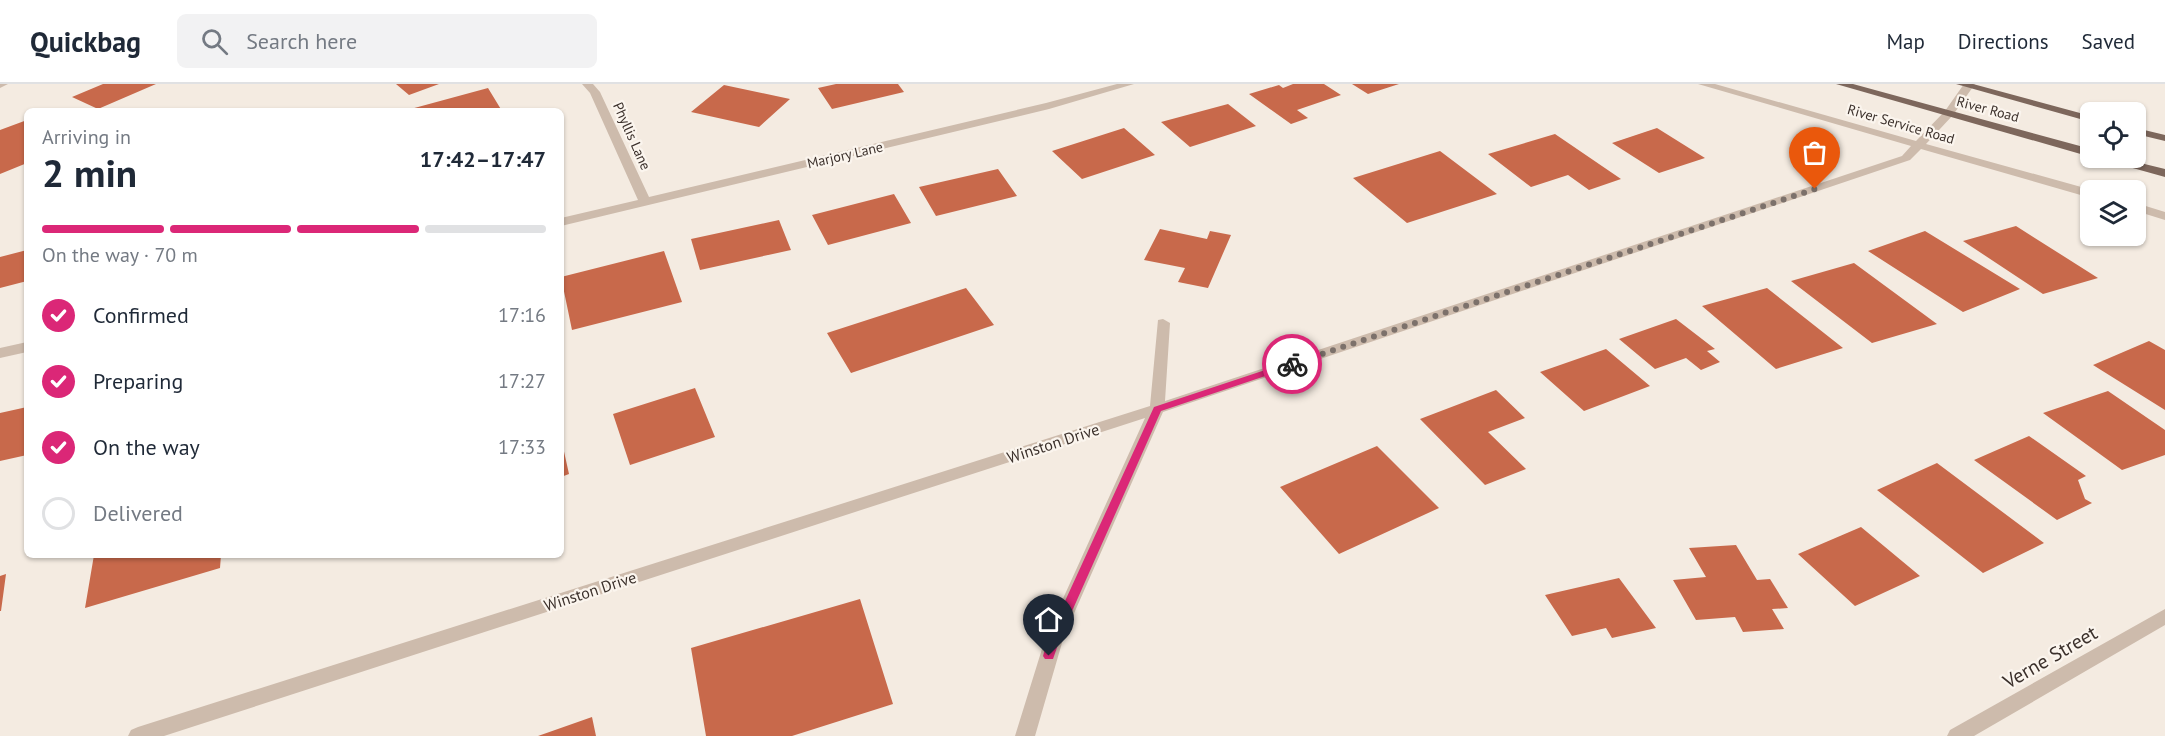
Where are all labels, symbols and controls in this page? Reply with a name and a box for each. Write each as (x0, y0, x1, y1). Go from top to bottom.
search box (177, 14, 597, 68)
text: Quickbag (30, 23, 141, 60)
icon: search (198, 25, 231, 58)
text: Search here (246, 27, 357, 55)
text: Map (1886, 28, 1925, 55)
text: Directions (1958, 28, 2049, 55)
text: Saved (2082, 28, 2135, 55)
street label: River Road (1955, 92, 2021, 126)
street label: Phyllis Lane (609, 99, 655, 173)
street label: River Service Road (1845, 100, 1957, 148)
map controls (2080, 102, 2146, 246)
button: locate (2080, 102, 2146, 168)
text: Arriving in (42, 124, 131, 150)
pin (1789, 127, 1840, 189)
icon: bag (1798, 136, 1831, 169)
street label: Marjory Lane (805, 138, 885, 172)
text: 17:42–17:47 (420, 145, 546, 173)
text: 2 min (42, 147, 137, 198)
button: layers (2080, 180, 2146, 246)
text: On the way · 70 m (42, 242, 198, 268)
icon: check (42, 299, 75, 332)
text: Confirmed (93, 301, 189, 329)
text: 17:16 (498, 302, 546, 328)
courier (1262, 334, 1322, 394)
icon: bike (1276, 348, 1309, 381)
icon: check (42, 365, 75, 398)
text: Preparing (93, 367, 183, 395)
text: 17:27 (498, 368, 546, 394)
street label: Winston Drive (1004, 419, 1102, 467)
icon: check (42, 431, 75, 464)
text: On the way (93, 433, 200, 461)
text: 17:33 (498, 434, 546, 460)
text: Delivered (93, 499, 183, 527)
street label: Winston Drive (541, 567, 639, 615)
pin (1023, 594, 1074, 656)
icon: home (1032, 603, 1065, 636)
street label: Verne Street (1997, 619, 2102, 695)

